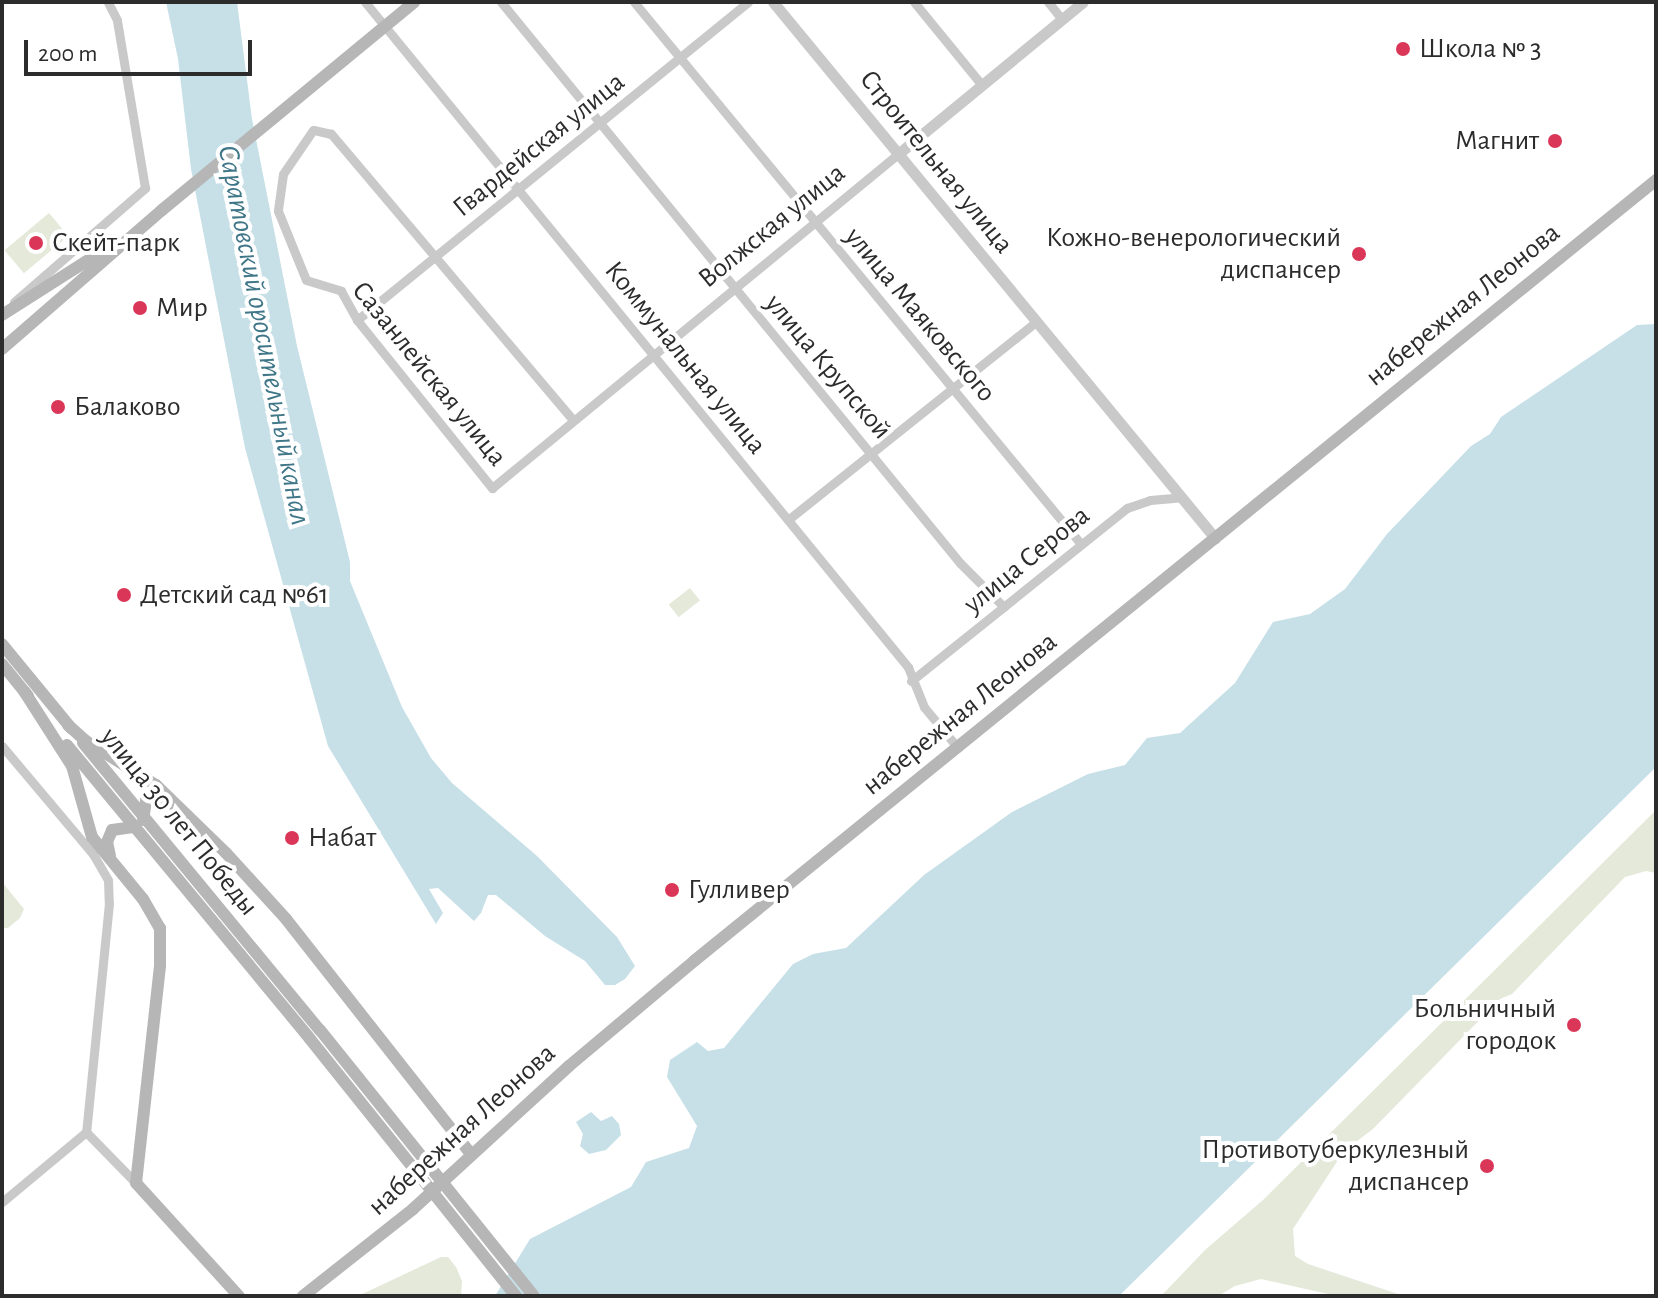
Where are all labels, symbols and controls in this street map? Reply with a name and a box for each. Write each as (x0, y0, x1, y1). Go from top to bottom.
scale bar (28, 24, 256, 74)
place label: Школа № 3 (1419, 32, 1542, 66)
marker: Школа № 3 (1394, 40, 1412, 58)
text: 200 m (38, 42, 97, 66)
street label: Строительная улица (852, 64, 1020, 260)
street label: Гвардейская улица (446, 65, 632, 225)
place label: Магнит (1455, 124, 1539, 158)
marker: Магнит (1546, 132, 1564, 150)
water label: Саратовский оросительный канал (209, 142, 319, 528)
street label: Волжская улица (692, 156, 852, 296)
street label: набережная Леонова (1359, 216, 1567, 394)
street label: улица Маяковского (837, 221, 1003, 409)
place label: Кожно-венерологический диспансер (1046, 221, 1341, 287)
place label: Скейт-парк (52, 226, 180, 260)
marker: Скейт-парк (27, 234, 45, 252)
marker: Кожно-венерологический диспансер (1348, 243, 1370, 265)
street label: Коммунальная улица (597, 255, 773, 461)
street label: Сазанлейская улица (344, 275, 514, 473)
street label: улица Крупской (758, 288, 898, 446)
place label: Мир (156, 291, 208, 325)
marker: Мир (131, 299, 149, 317)
place label: Балаково (74, 390, 181, 424)
marker: Балаково (49, 398, 67, 416)
street label: улица Серова (957, 499, 1097, 621)
place label: Детский сад №61 (140, 578, 329, 612)
marker: Детский сад №61 (115, 586, 133, 604)
street label: набережная Леонова (856, 625, 1064, 803)
street label: улица 30 лет Победы (93, 721, 265, 923)
place label: Набат (308, 821, 376, 855)
marker: Набат (283, 829, 301, 847)
place label: Гулливер (688, 873, 790, 907)
marker: Гулливер (663, 881, 681, 899)
place label: Больничный городок (1414, 992, 1556, 1058)
marker: Больничный городок (1563, 1014, 1585, 1036)
street label: набережная Леонова (361, 1037, 563, 1223)
place label: Противотуберкулезный диспансер (1202, 1133, 1469, 1199)
marker: Противотуберкулезный диспансер (1476, 1155, 1498, 1177)

